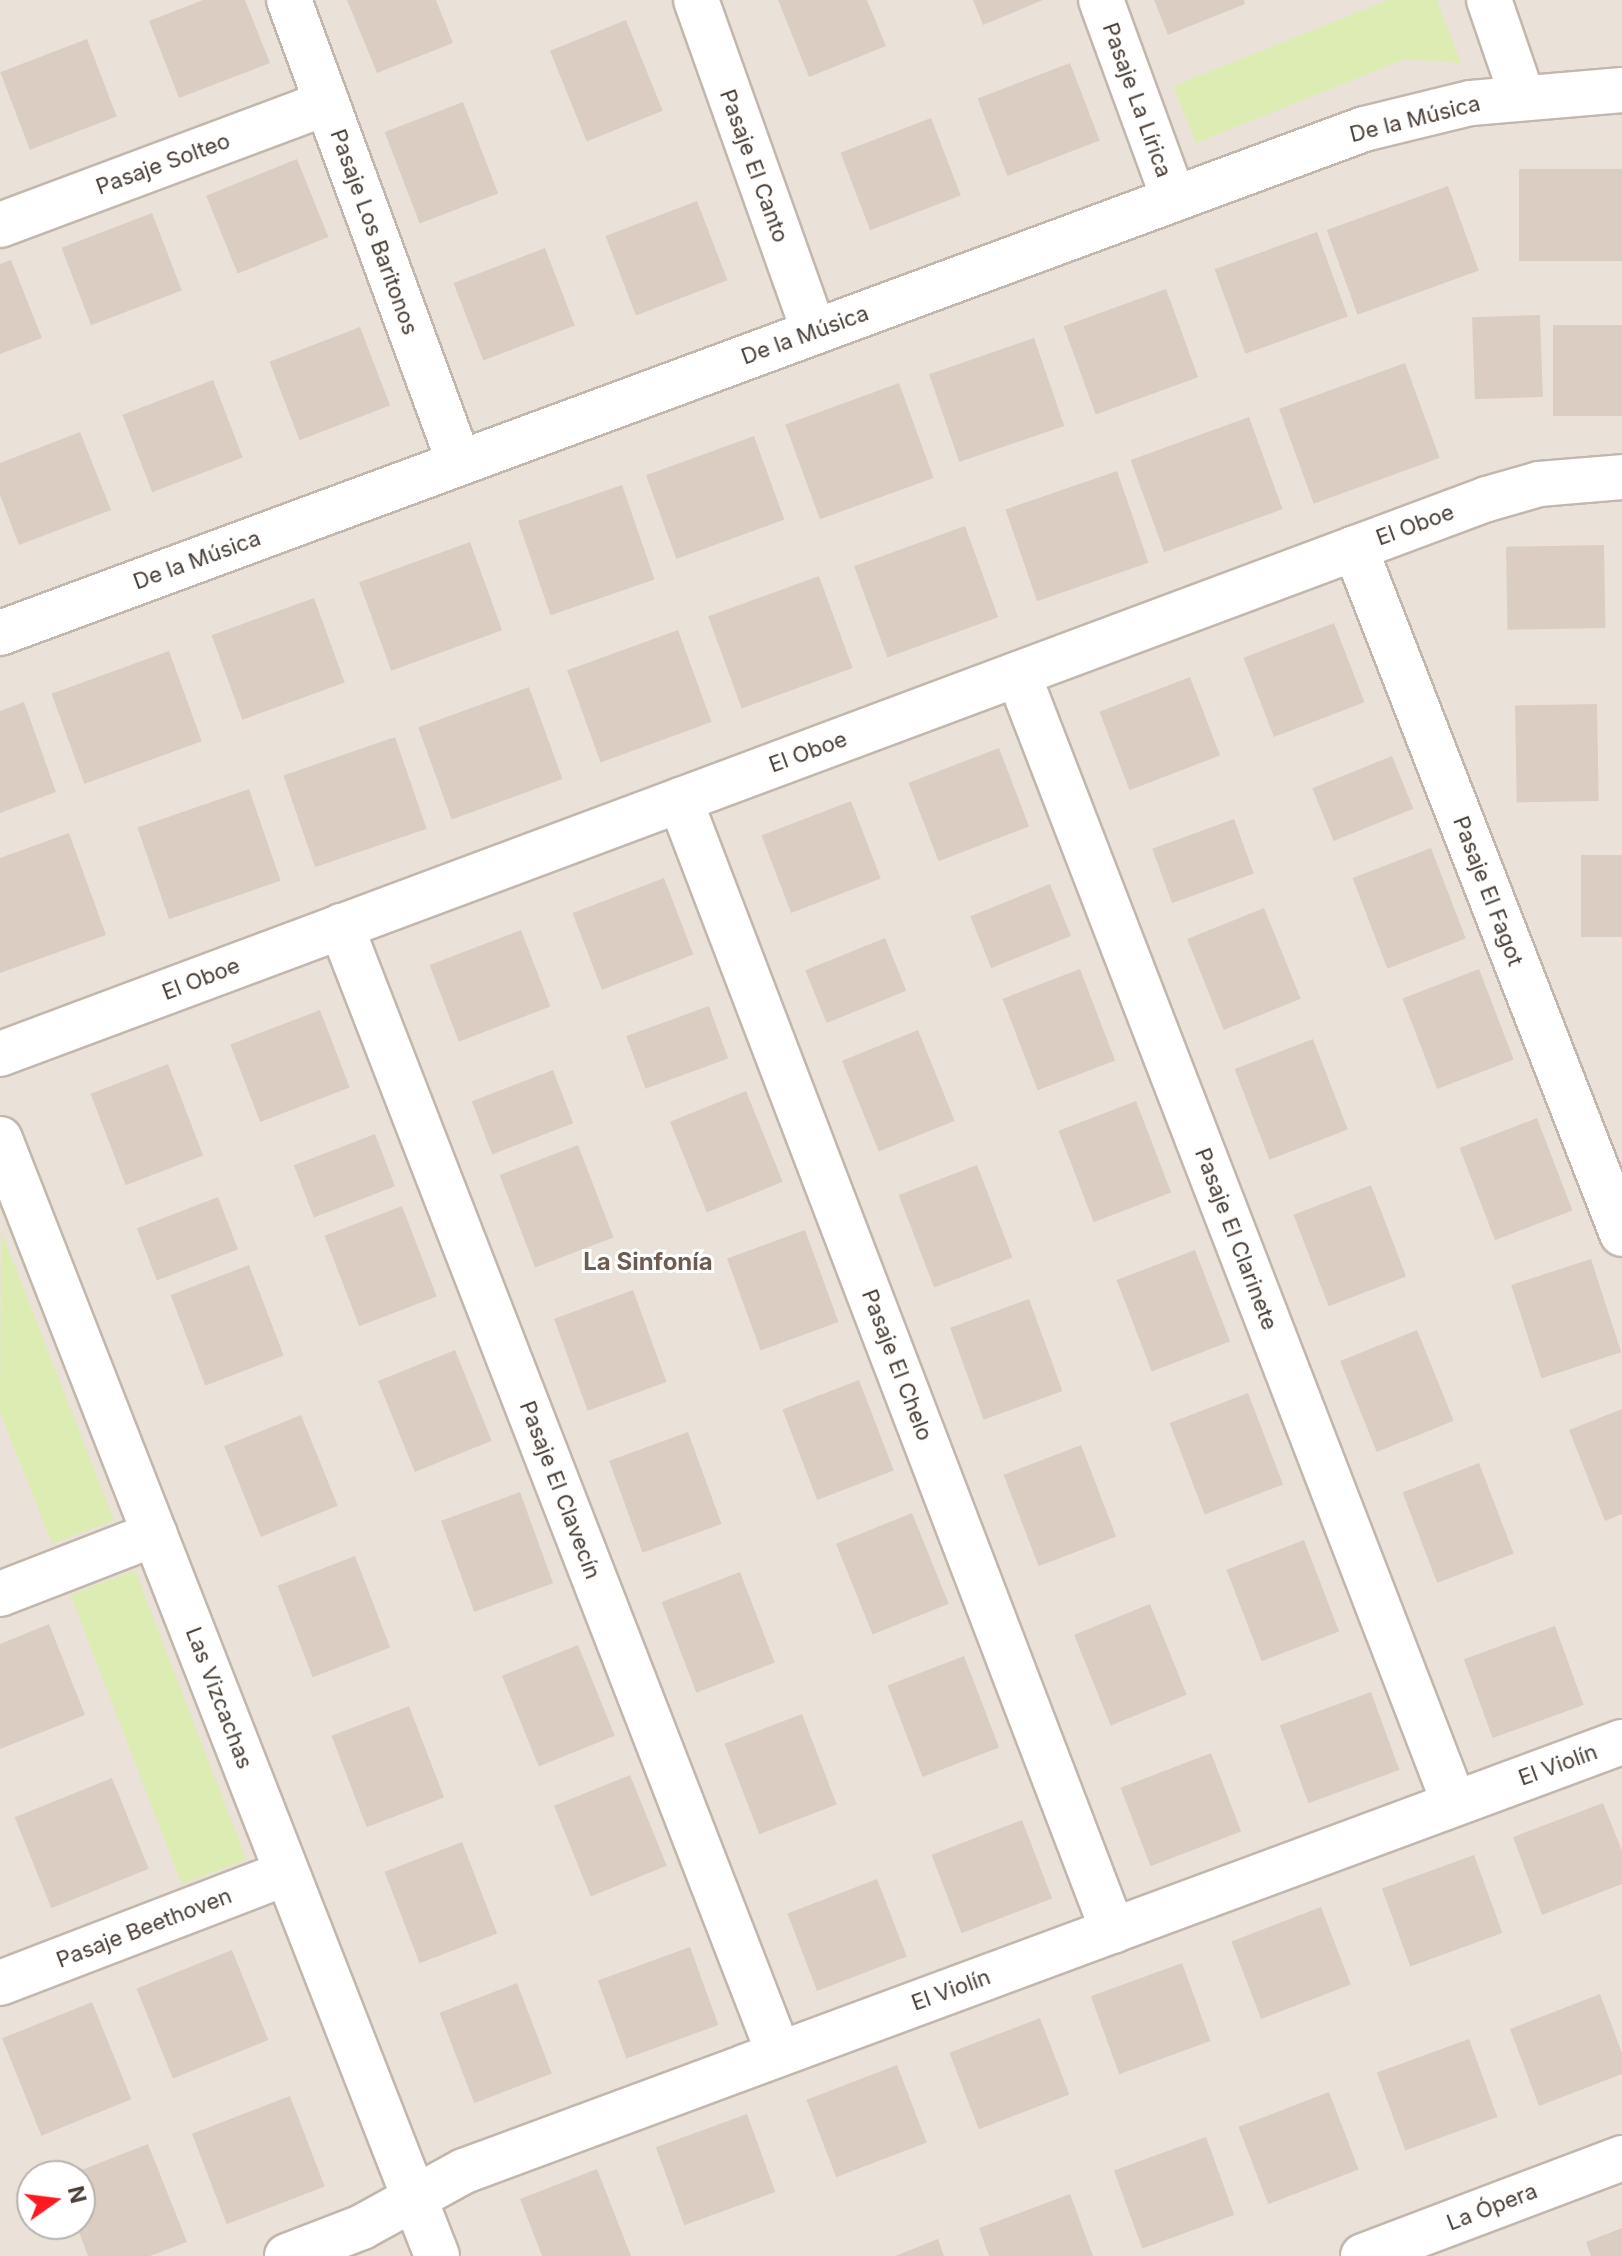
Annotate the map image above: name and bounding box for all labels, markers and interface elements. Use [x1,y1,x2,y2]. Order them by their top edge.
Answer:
street label: Pasaje La Lírica [1097,19,1177,181]
street label: Pasaje El Canto [714,86,794,246]
street label: De la Música [1347,90,1483,148]
street label: Pasaje Los Baritonos [325,126,423,338]
street label: Pasaje Solteo [92,128,234,200]
street label: De la Música [738,300,872,370]
street label: El Oboe [1372,499,1458,551]
street label: De la Música [130,525,264,595]
street label: El Oboe [765,726,851,778]
street label: Pasaje El Fagot [1447,812,1529,970]
street label: El Oboe [158,952,244,1006]
street label: Pasaje El Clarinete [1189,1144,1283,1334]
district label: La Sinfonía [583,1248,713,1276]
street label: Pasaje El Chelo [856,1286,938,1444]
street label: Pasaje El Clavecín [514,1397,606,1583]
street label: Las Vizcachas [180,1623,258,1773]
street label: El Violín [1515,1739,1601,1791]
street label: Pasaje Beethoven [53,1882,235,1974]
street label: El Violín [908,1964,994,2016]
north arrow [16,2160,96,2240]
street label: La Ópera [1443,2178,1541,2236]
text: N [63,2183,92,2206]

